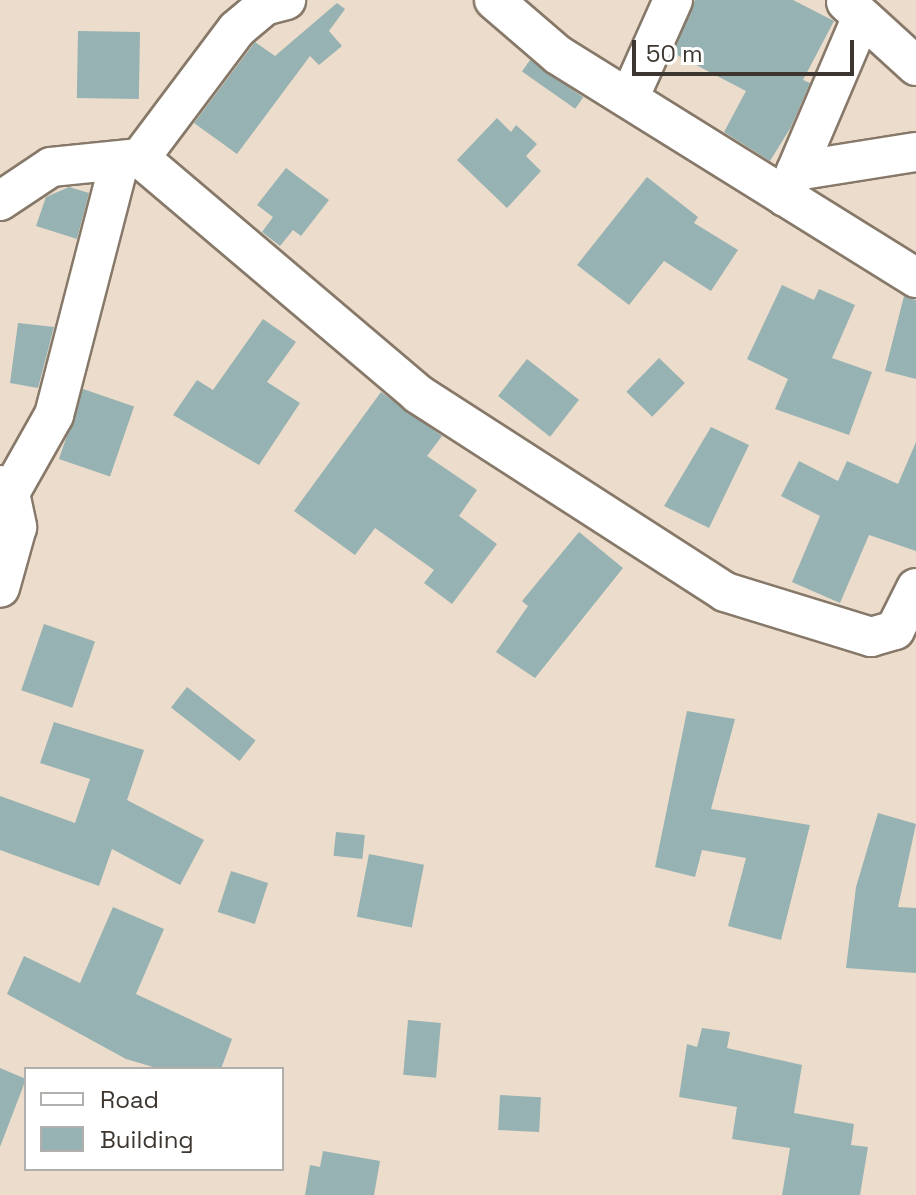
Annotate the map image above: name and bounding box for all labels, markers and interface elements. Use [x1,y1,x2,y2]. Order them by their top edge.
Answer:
scale bar [636,24,858,74]
text: 50 m [646,38,703,69]
legend [24,1067,284,1171]
text: Road [100,1084,159,1115]
text: Building [100,1124,194,1155]

